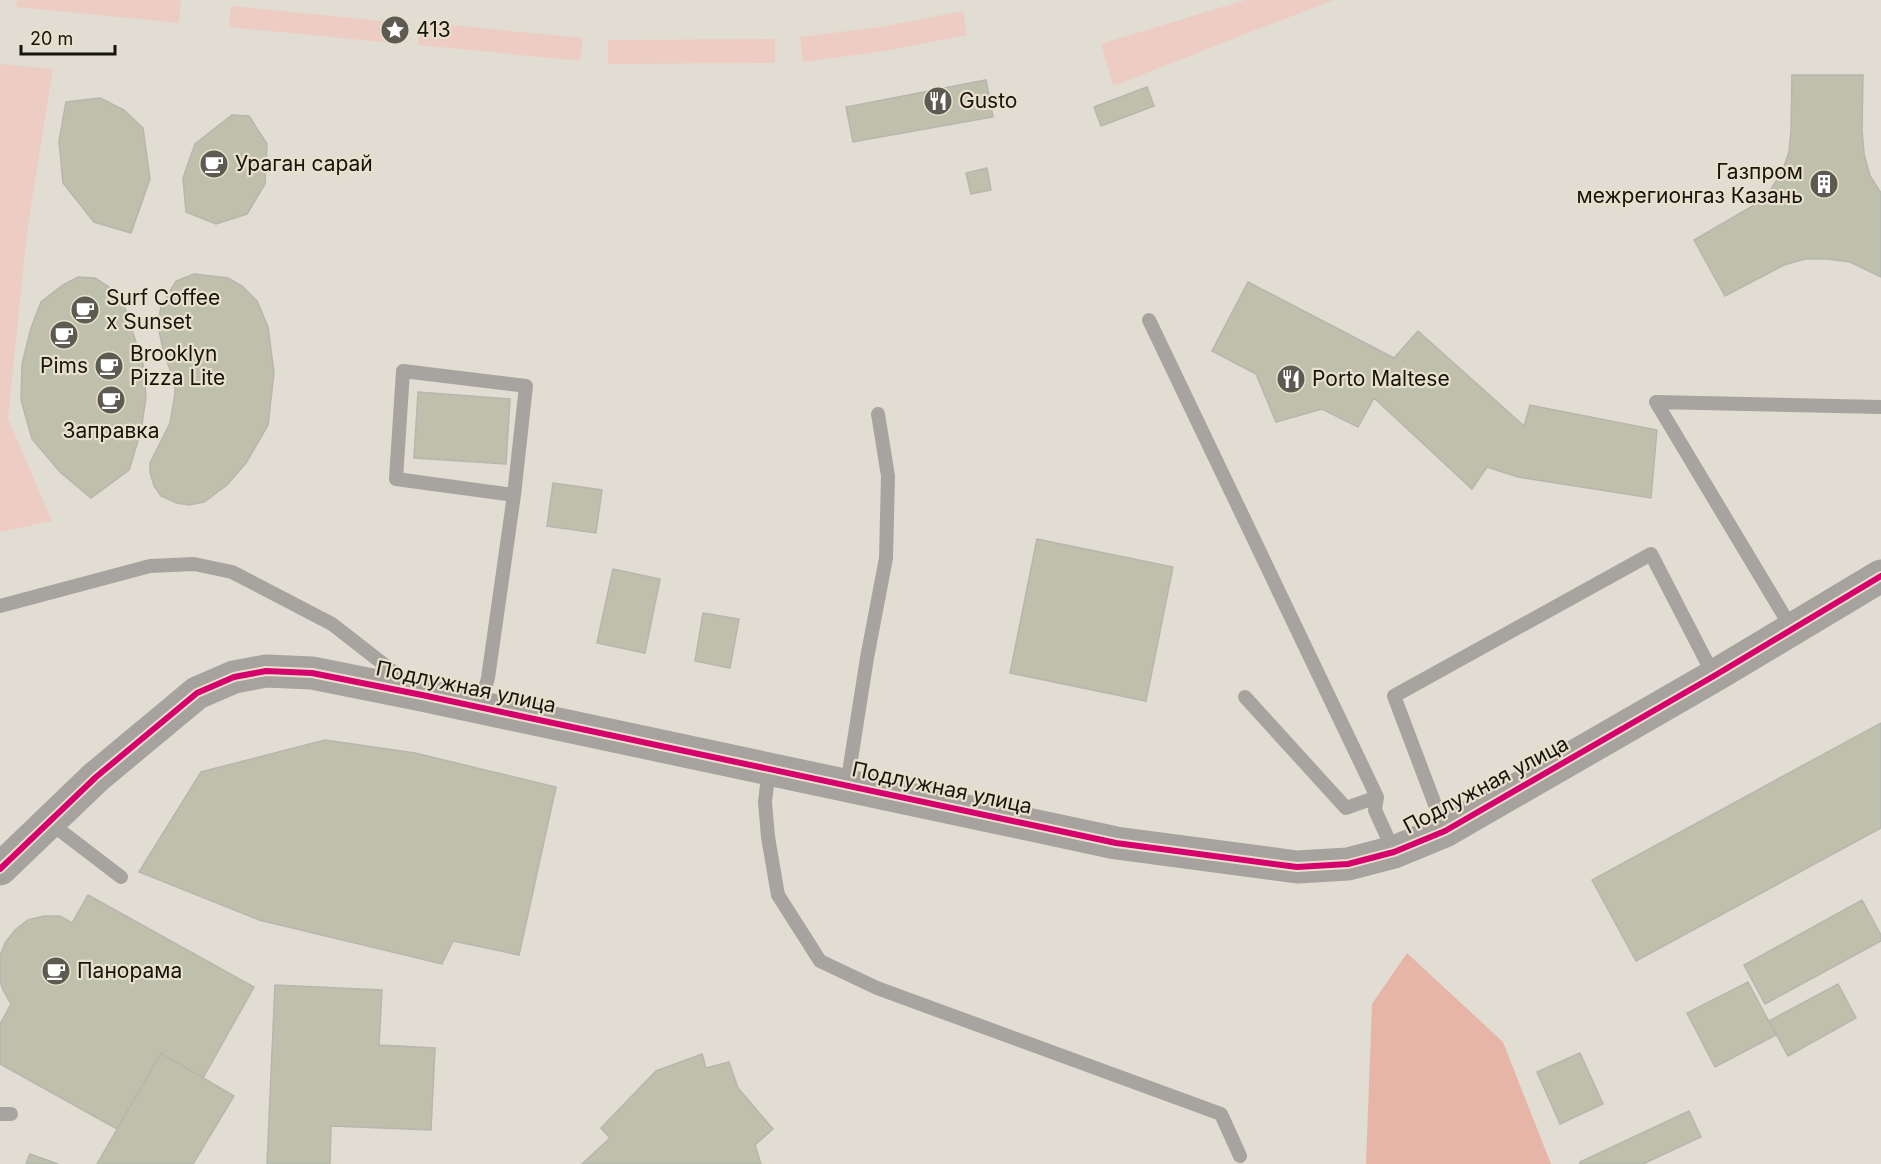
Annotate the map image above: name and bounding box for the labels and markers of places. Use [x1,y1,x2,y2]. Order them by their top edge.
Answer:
place icon: 413 [379,14,411,46]
place label: 413 [416,17,451,42]
restaurant icon: Gusto [922,85,954,117]
place label: Gusto [959,88,1017,113]
cafe icon: Ураган сарай [198,148,230,180]
place label: Ураган сарай [235,151,373,176]
place label: Газпром межрегионгаз Казань [1577,159,1803,208]
building icon: Газпром межрегионгаз Казань [1808,168,1840,200]
place label: Surf Coffee x Sunset [106,285,220,334]
cafe icon: Surf Coffee x Sunset [69,294,101,326]
cafe icon: Pims [48,319,80,351]
place label: Brooklyn Pizza Lite [130,341,225,390]
cafe icon: Brooklyn Pizza Lite [93,350,125,382]
place label: Pims [40,353,88,378]
restaurant icon: Porto Maltese [1275,363,1307,395]
place label: Porto Maltese [1312,366,1450,391]
cafe icon: Заправка [95,384,127,416]
place label: Заправка [62,418,160,443]
cafe icon: Панорама [40,955,72,987]
place label: Панорама [77,958,182,983]

